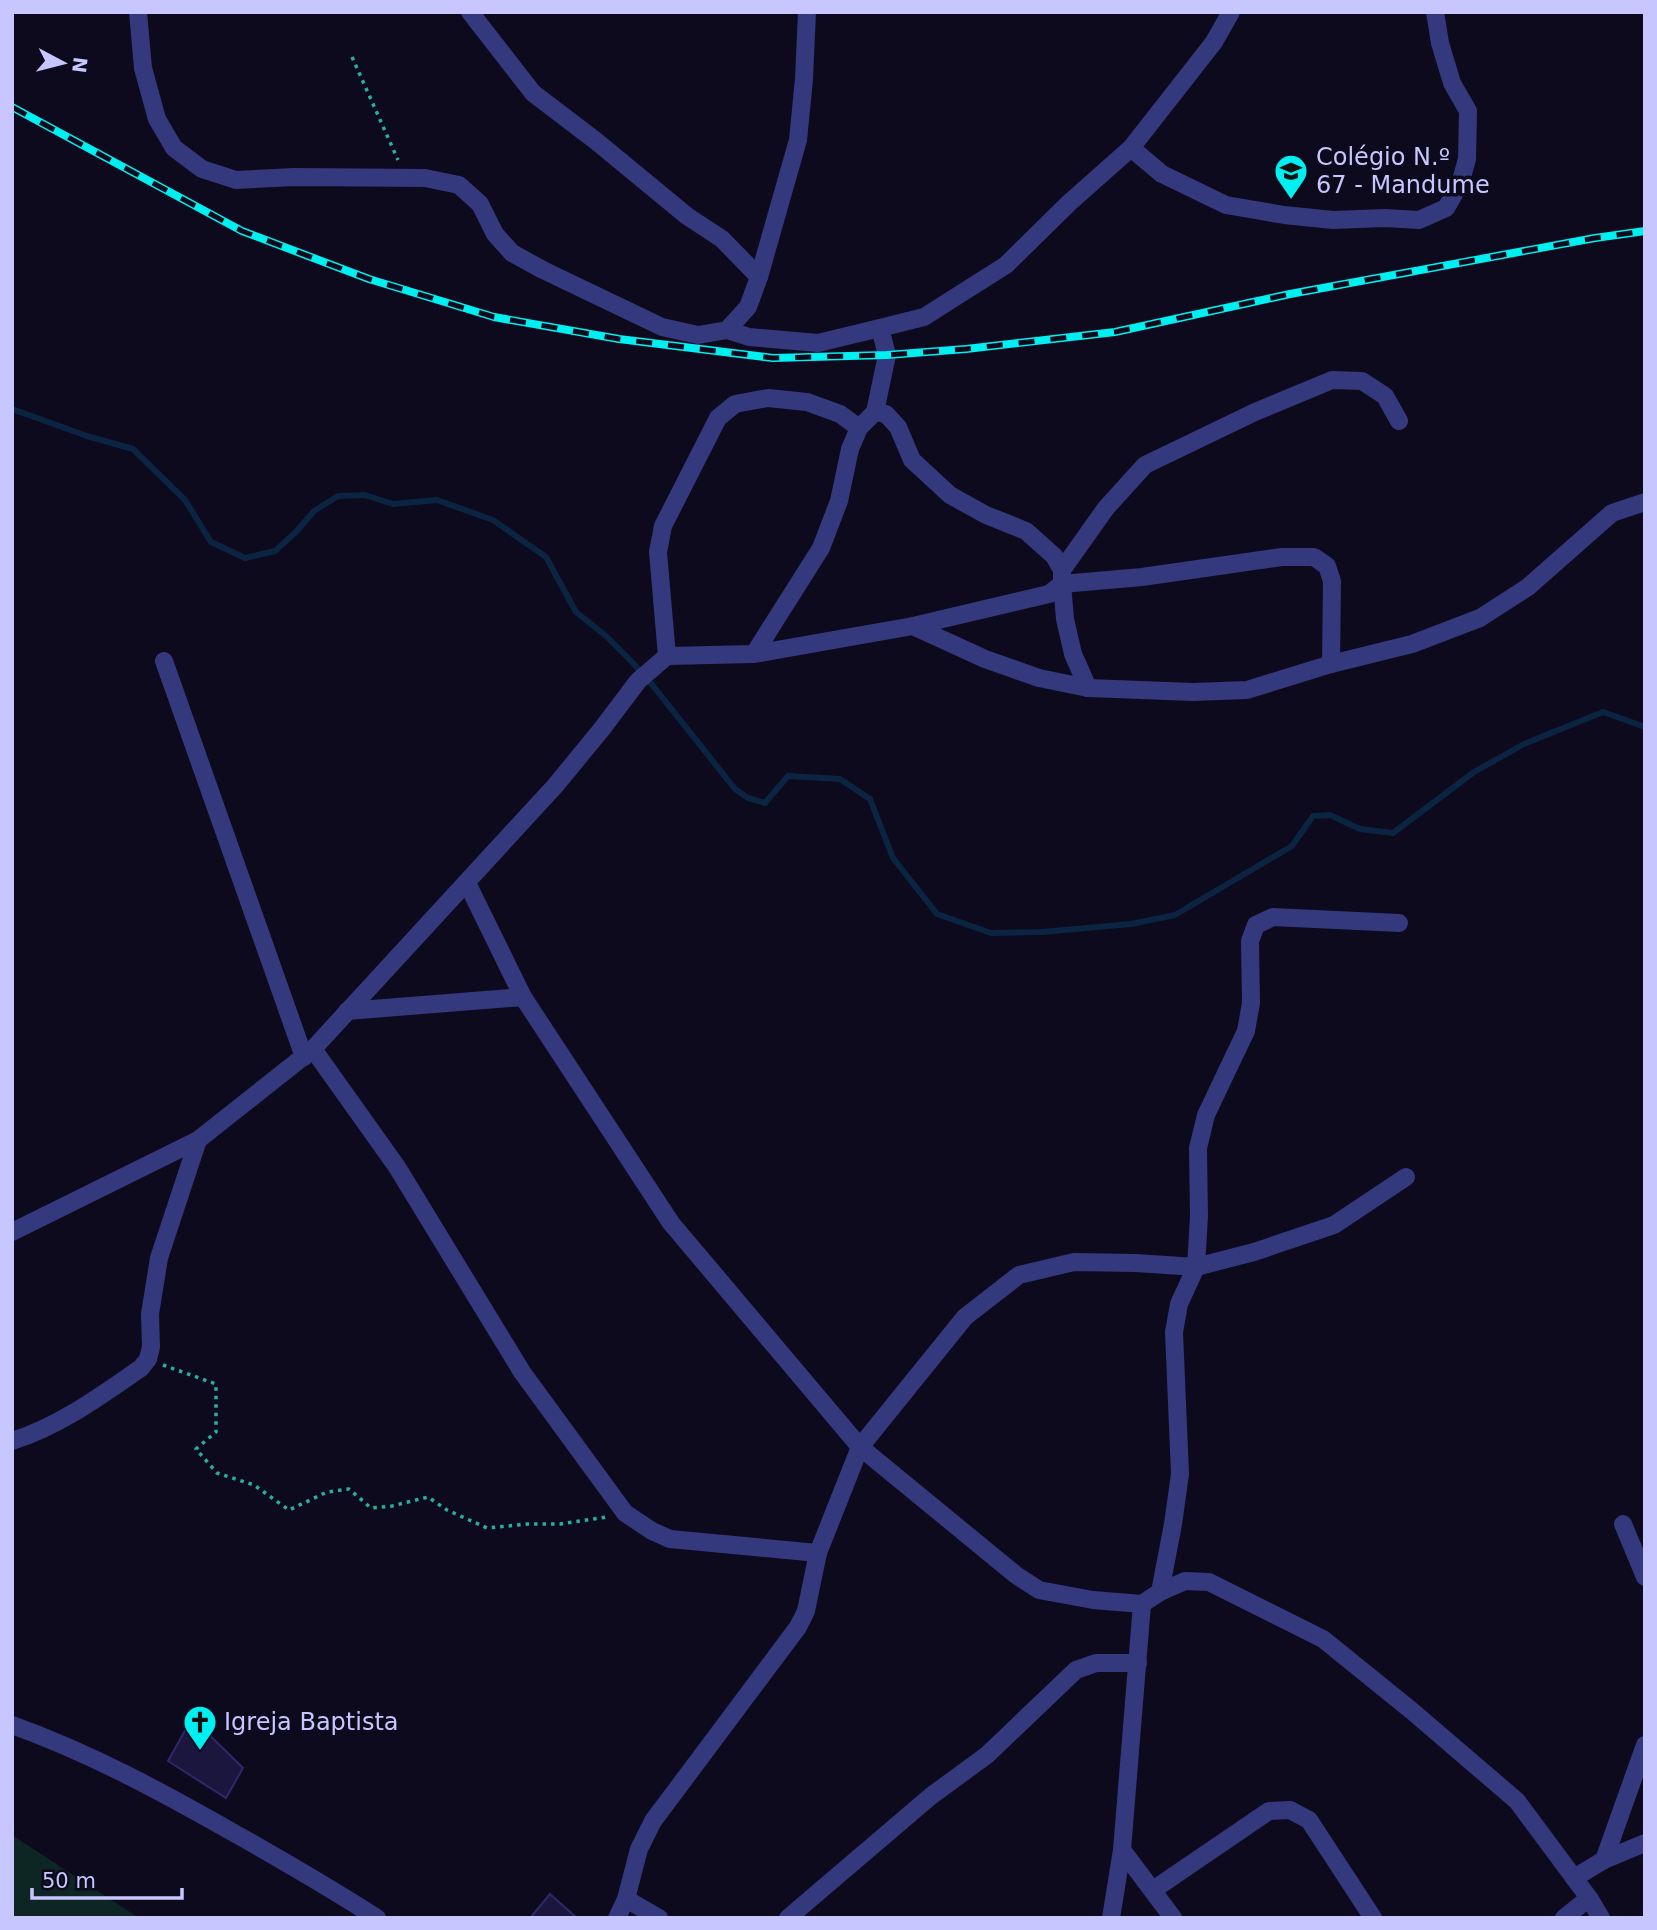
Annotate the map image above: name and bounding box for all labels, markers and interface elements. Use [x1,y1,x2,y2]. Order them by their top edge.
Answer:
north arrow [28,28,98,98]
text: N [68,56,92,74]
place label: Colégio N.º 67 - Mandume [1316,143,1490,199]
school or university icon: Colégio N.º 67 - Mandume [1272,152,1310,201]
church icon: Igreja Baptista [181,1703,219,1752]
place label: Igreja Baptista [224,1708,399,1736]
scale bar [32,1856,182,1900]
text: 50 m [42,1869,96,1893]

